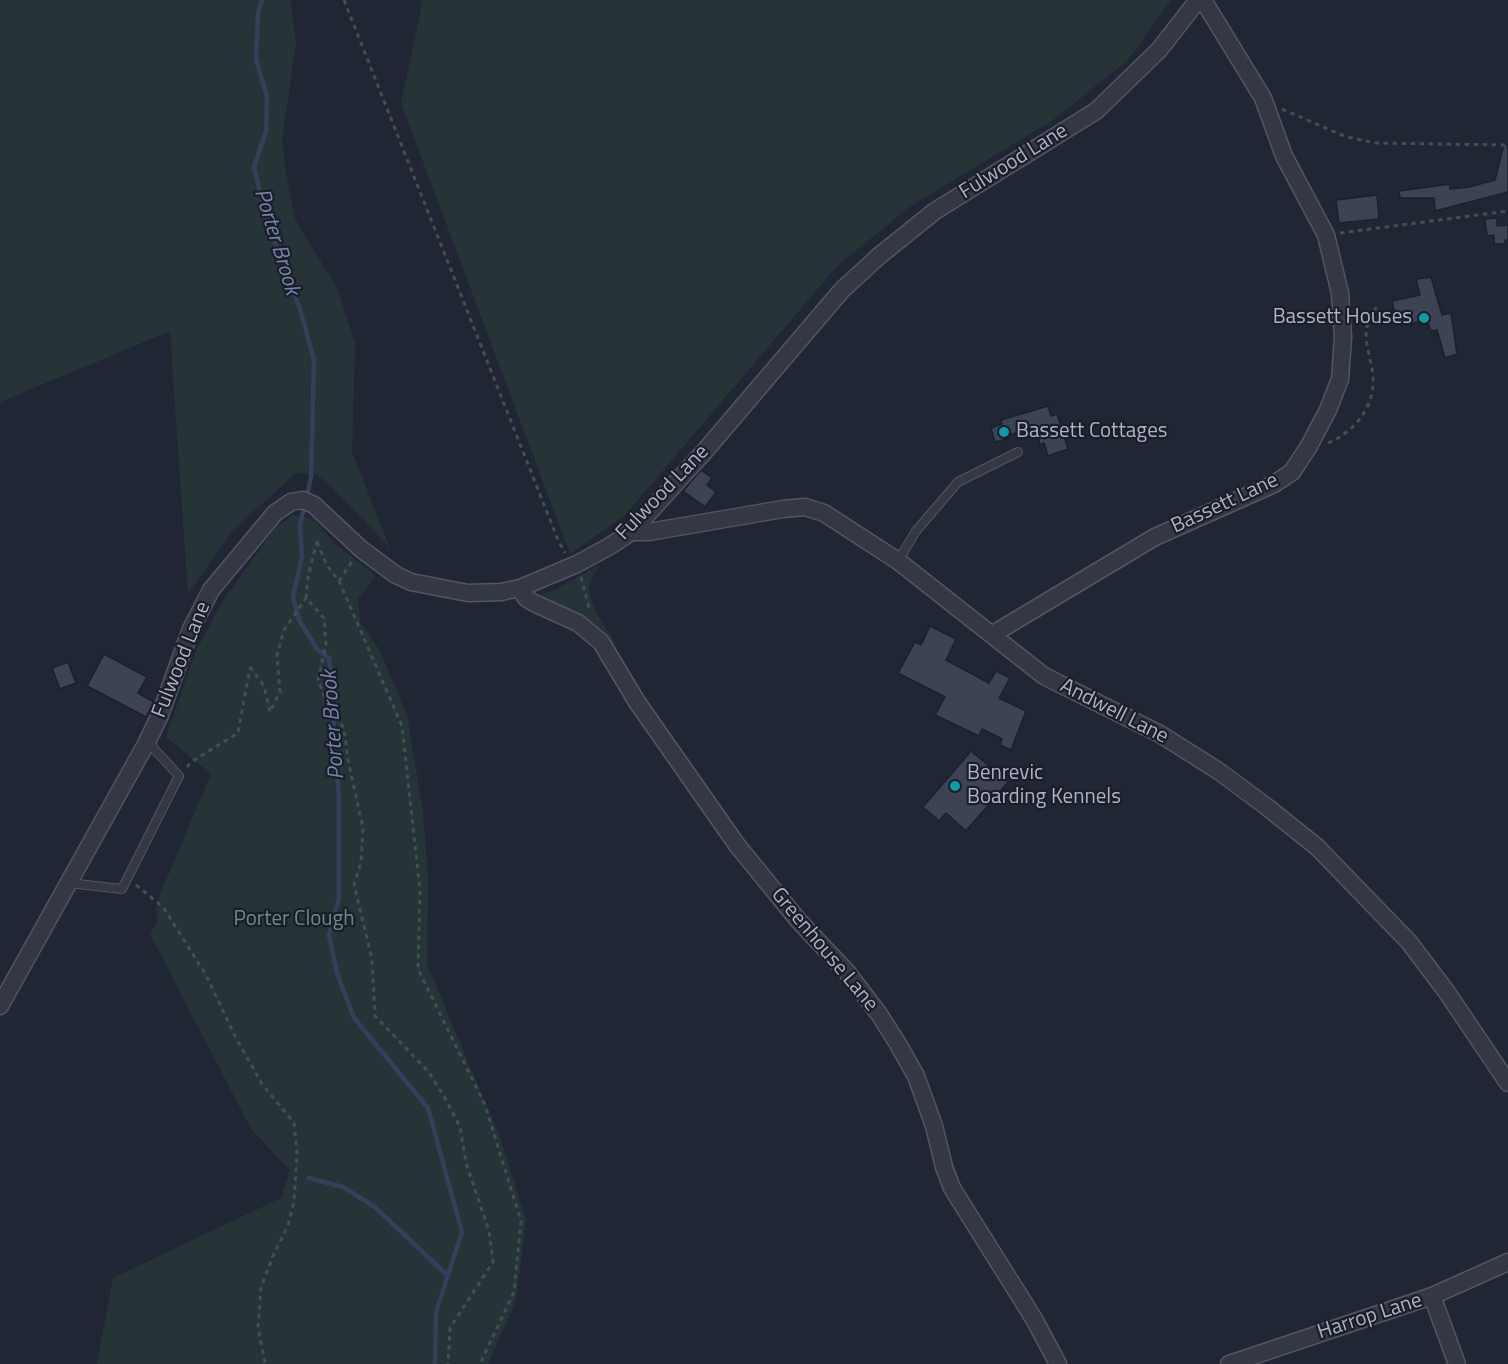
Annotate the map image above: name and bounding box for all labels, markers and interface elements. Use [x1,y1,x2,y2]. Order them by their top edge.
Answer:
street label: Fulwood Lane [955,119,1073,205]
water label: Porter Brook [247,186,305,298]
place label: Bassett Houses [1273,305,1412,331]
marker: Bassett Houses [1417,311,1431,325]
place label: Bassett Cottages [1016,419,1168,445]
marker: Bassett Cottages [997,425,1011,439]
street label: Fulwood Lane [611,440,715,546]
street label: Bassett Lane [1167,468,1283,540]
street label: Fulwood Lane [147,598,217,722]
water label: Porter Brook [317,669,351,781]
street label: Andwell Lane [1056,674,1172,750]
place label: Benrevic Boarding Kennels [967,761,1121,811]
marker: Benrevic Boarding Kennels [948,779,962,793]
street label: Greenhouse Lane [765,883,883,1017]
park label: Porter Clough [233,907,355,933]
street label: Harrop Lane [1315,1288,1425,1346]

